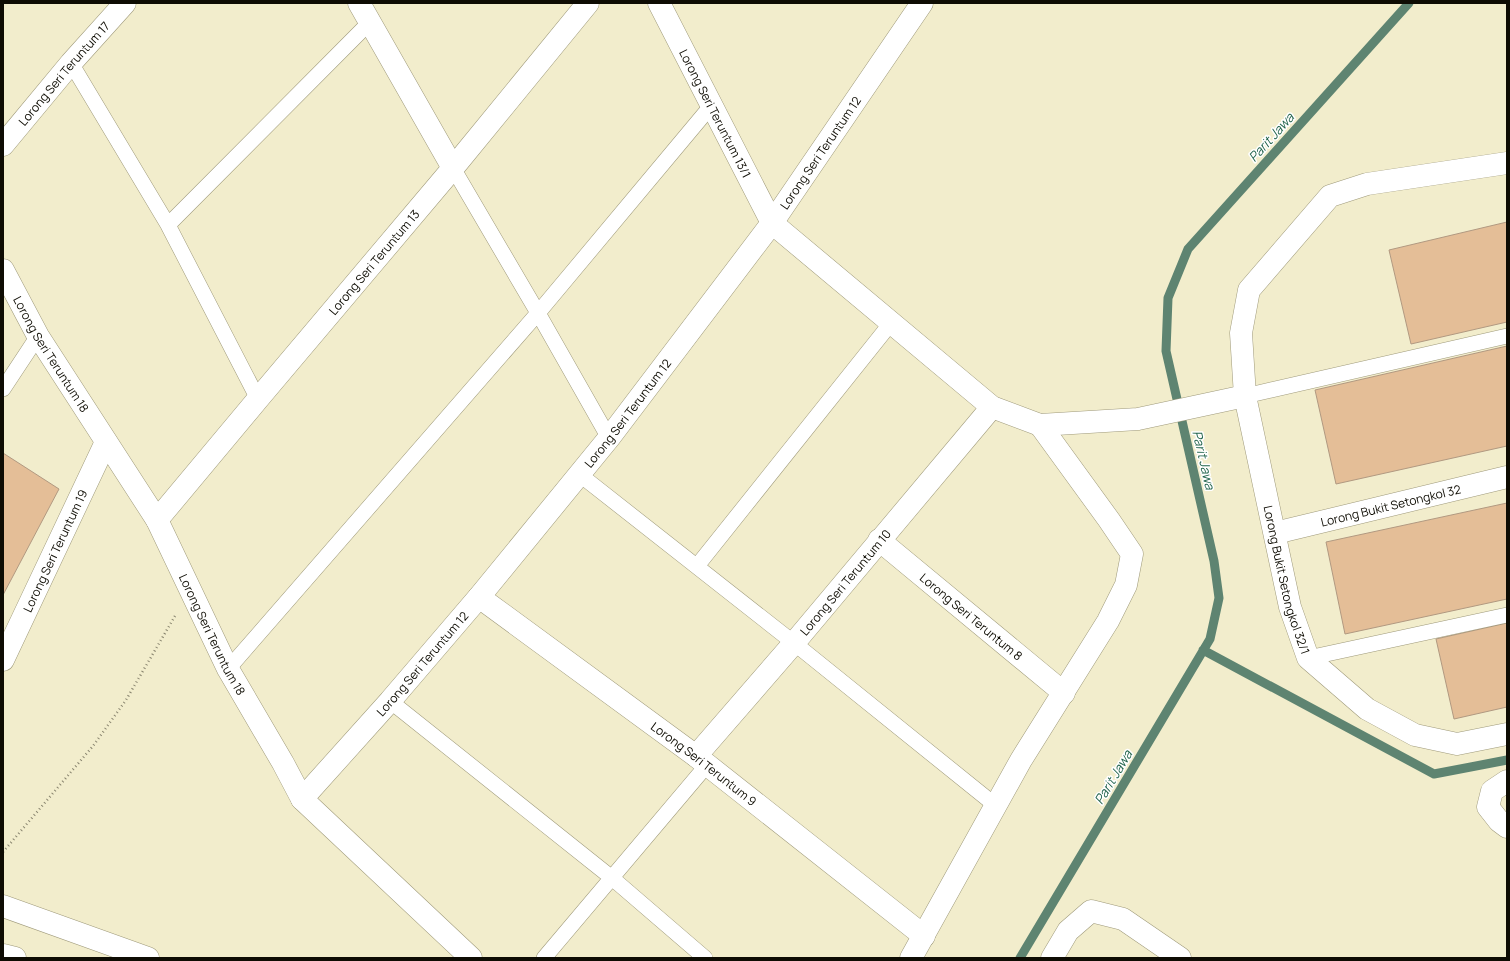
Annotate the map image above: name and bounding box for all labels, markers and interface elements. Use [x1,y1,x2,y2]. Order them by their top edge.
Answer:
street label: Lorong Seri Teruntum 17 [14,17,113,129]
street label: Lorong Seri Teruntum 13/1 [676,46,756,180]
street label: Lorong Seri Teruntum 12 [775,93,865,212]
water label: Parit Jawa [1244,108,1298,165]
street label: Lorong Seri Teruntum 13 [324,206,423,318]
street label: Lorong Seri Teruntum 18 [10,293,93,415]
street label: Lorong Seri Teruntum 12 [580,355,675,471]
water label: Parit Jawa [1188,429,1220,492]
street label: Lorong Bukit Setongkol 32 [1319,480,1463,530]
street label: Lorong Seri Teruntum 19 [18,487,91,615]
street label: Lorong Bukit Setongkol 32/1 [1260,504,1314,656]
street label: Lorong Seri Teruntum 10 [796,526,894,639]
street label: Lorong Seri Teruntum 8 [917,569,1026,664]
street label: Lorong Seri Teruntum 18 [175,571,250,698]
street label: Lorong Seri Teruntum 12 [372,607,472,720]
street label: Lorong Seri Teruntum 9 [648,718,761,809]
water label: Parit Jawa [1090,746,1137,807]

